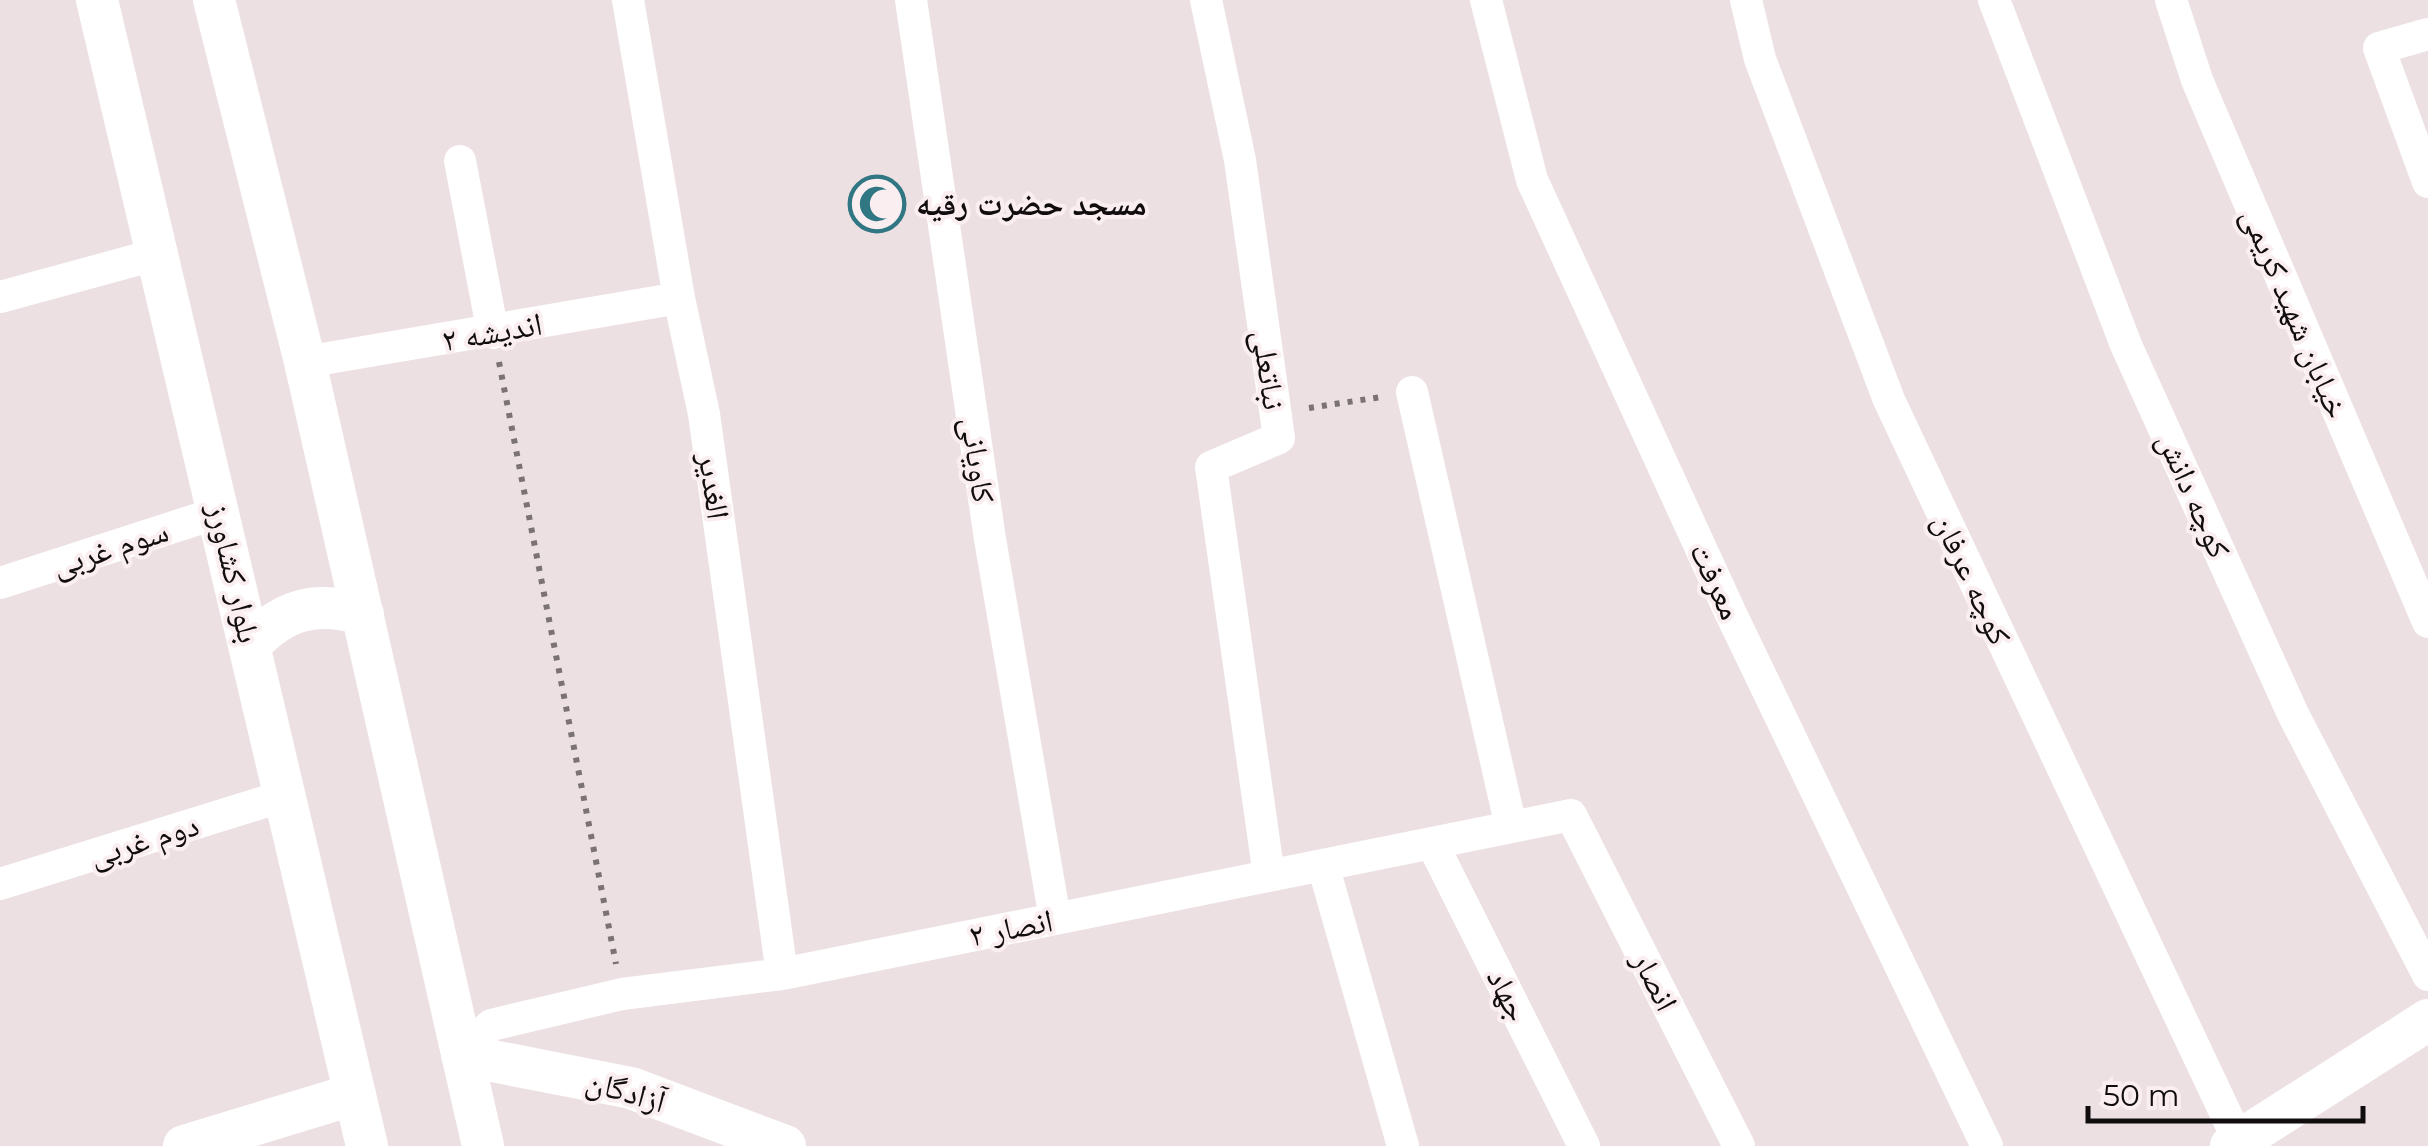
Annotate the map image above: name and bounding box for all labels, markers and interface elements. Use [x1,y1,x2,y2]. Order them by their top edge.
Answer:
mosque icon: مسجد حضرت رقیه [847,174,907,234]
place label: مسجد حضرت رقیه [916,184,1147,223]
street label: خیابان شهید کریمی [2233,202,2357,424]
street label: اندیشه ۲ [439,304,545,359]
street label: نباتعلی [1244,327,1294,413]
street label: کاویانی [952,415,1004,505]
street label: کوچه دانش [2149,426,2239,564]
street label: الغدیر [690,449,738,522]
street label: بلوار کشاورز [199,498,269,647]
street label: کوچه عرفان [1925,507,2020,651]
street label: سوم غربی [47,510,174,587]
street label: معرفت [1682,536,1751,625]
street label: دوم غربی [85,804,204,876]
street label: انصار ۲ [966,900,1056,955]
street label: انصار [1624,944,1687,1017]
street label: جهاد [1479,962,1538,1028]
street label: آزادگان [582,1061,671,1121]
scale bar [2088,1061,2363,1123]
text: 50 m [2103,1077,2180,1114]

